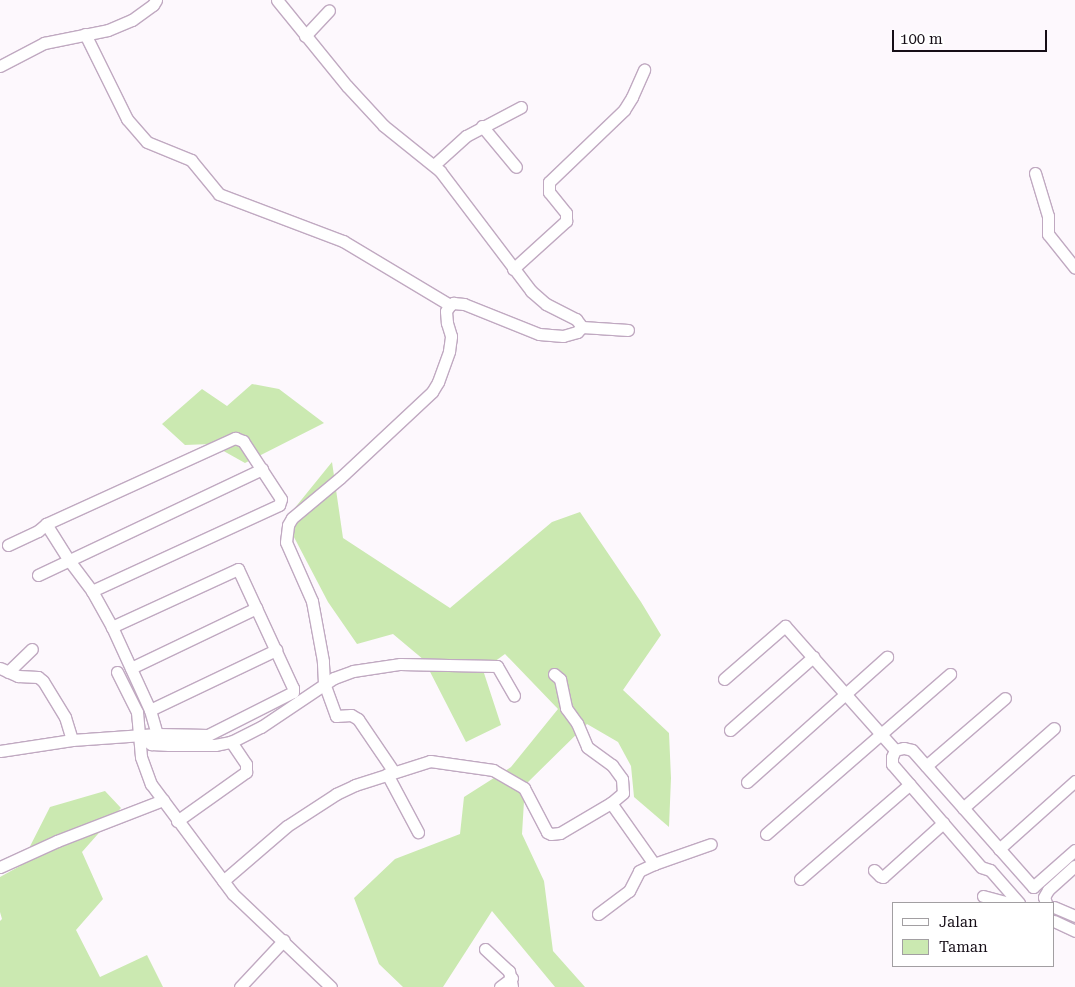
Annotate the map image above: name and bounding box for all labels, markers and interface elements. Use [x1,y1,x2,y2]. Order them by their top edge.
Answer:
scale bar [895,20,1050,52]
text: 100 m [900,30,943,48]
legend [892,902,1055,967]
text: Jalan [939,913,978,931]
text: Taman [939,938,988,956]

